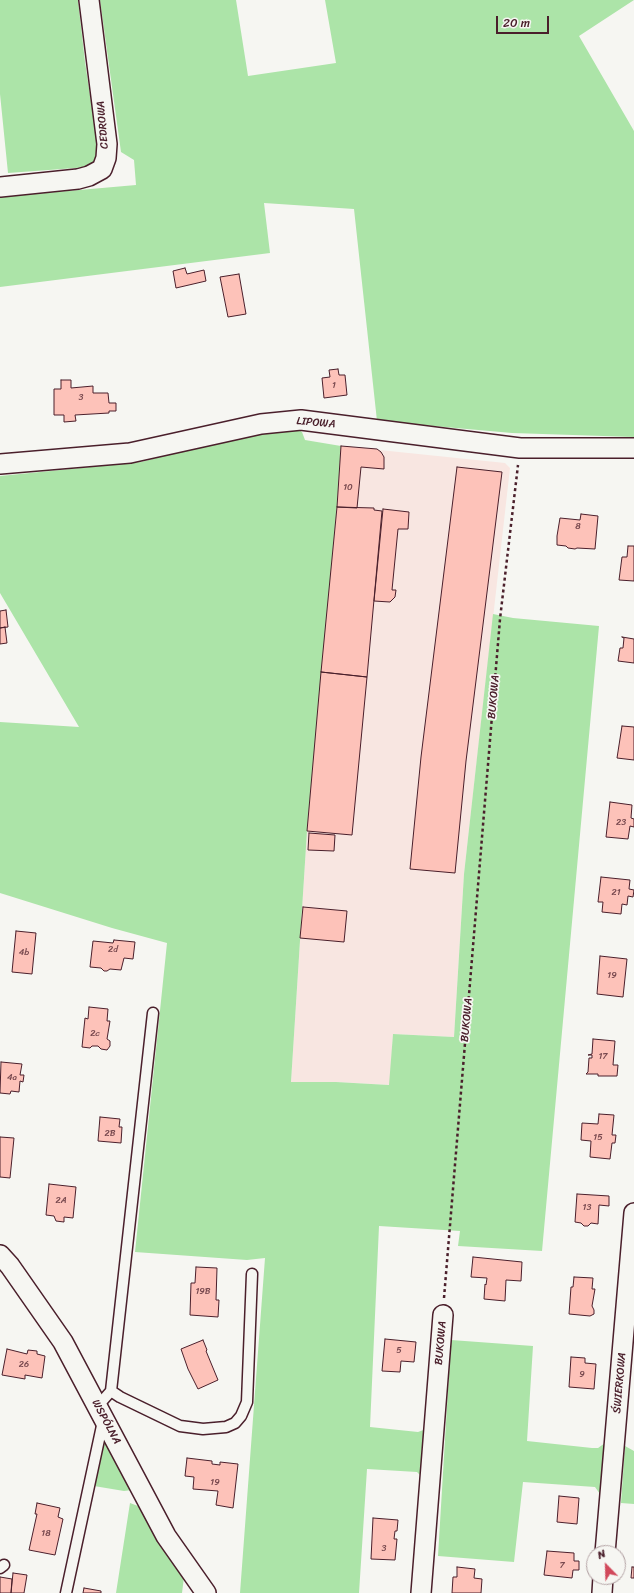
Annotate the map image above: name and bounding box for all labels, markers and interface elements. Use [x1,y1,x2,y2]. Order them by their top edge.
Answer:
scale bar [498,8,551,34]
text: 20 m [503,12,530,34]
street label: CEDROWA [94,101,112,149]
house number: 1 [332,381,336,391]
house number: 3 [79,393,83,403]
street label: LIPOWA [296,415,336,431]
house number: 10 [343,483,353,493]
house number: 8 [575,522,581,532]
street label: BUKOWA [486,675,502,719]
house number: 23 [616,818,626,828]
house number: 21 [611,888,621,898]
house number: 2d [108,945,118,955]
house number: 4b [19,948,29,958]
house number: 19 [607,971,617,981]
street label: BUKOWA [459,998,475,1042]
house number: 2c [90,1029,100,1039]
house number: 17 [599,1052,607,1062]
house number: 4a [7,1073,17,1083]
house number: 2B [105,1129,115,1139]
house number: 15 [593,1133,603,1143]
house number: 2A [55,1196,67,1206]
house number: 13 [583,1203,591,1213]
house number: 19B [195,1287,211,1297]
street label: BUKOWA [433,1321,449,1365]
house number: 5 [396,1346,402,1356]
street label: ŚWIERKOWA [611,1352,629,1414]
house number: 26 [19,1360,29,1370]
house number: 9 [579,1370,585,1380]
street label: WSPÓLNA [89,1397,123,1447]
house number: 19 [210,1478,220,1488]
house number: 18 [41,1529,51,1539]
house number: 3 [382,1544,386,1554]
text: N [594,1544,609,1565]
north arrow [586,1545,626,1585]
house number: 7 [559,1561,565,1571]

